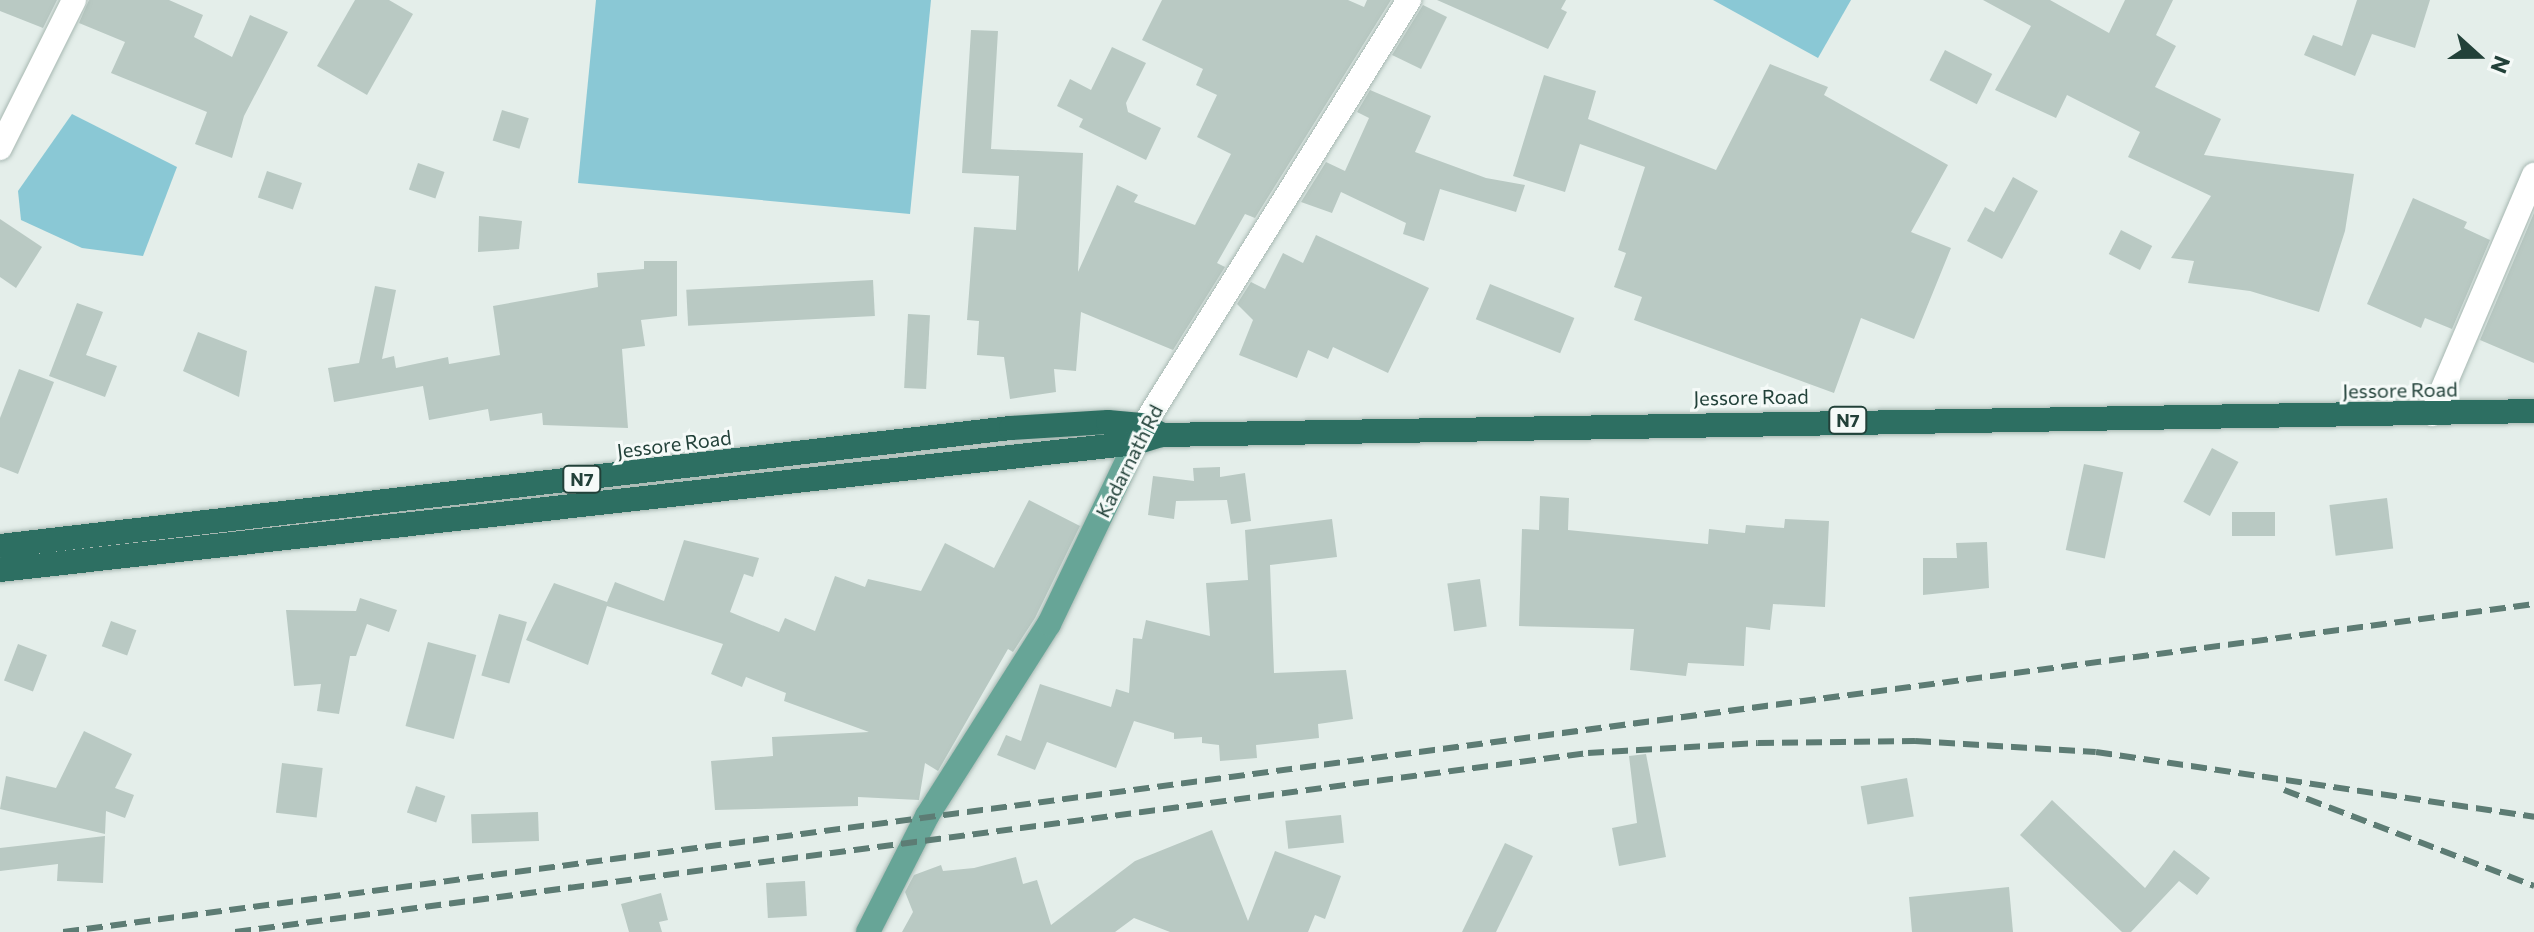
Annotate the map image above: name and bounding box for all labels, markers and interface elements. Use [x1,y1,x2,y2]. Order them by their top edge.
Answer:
north arrow [2438,16,2518,96]
text: N [2485,52,2516,77]
street label: Jessore Road [2342,377,2458,403]
street label: Jessore Road [1693,384,1809,410]
street label: Kadarnath Rd [1090,400,1168,522]
road number: N7 [1828,406,1868,434]
street label: Jessore Road [615,425,733,463]
road number: N7 [562,465,602,493]

